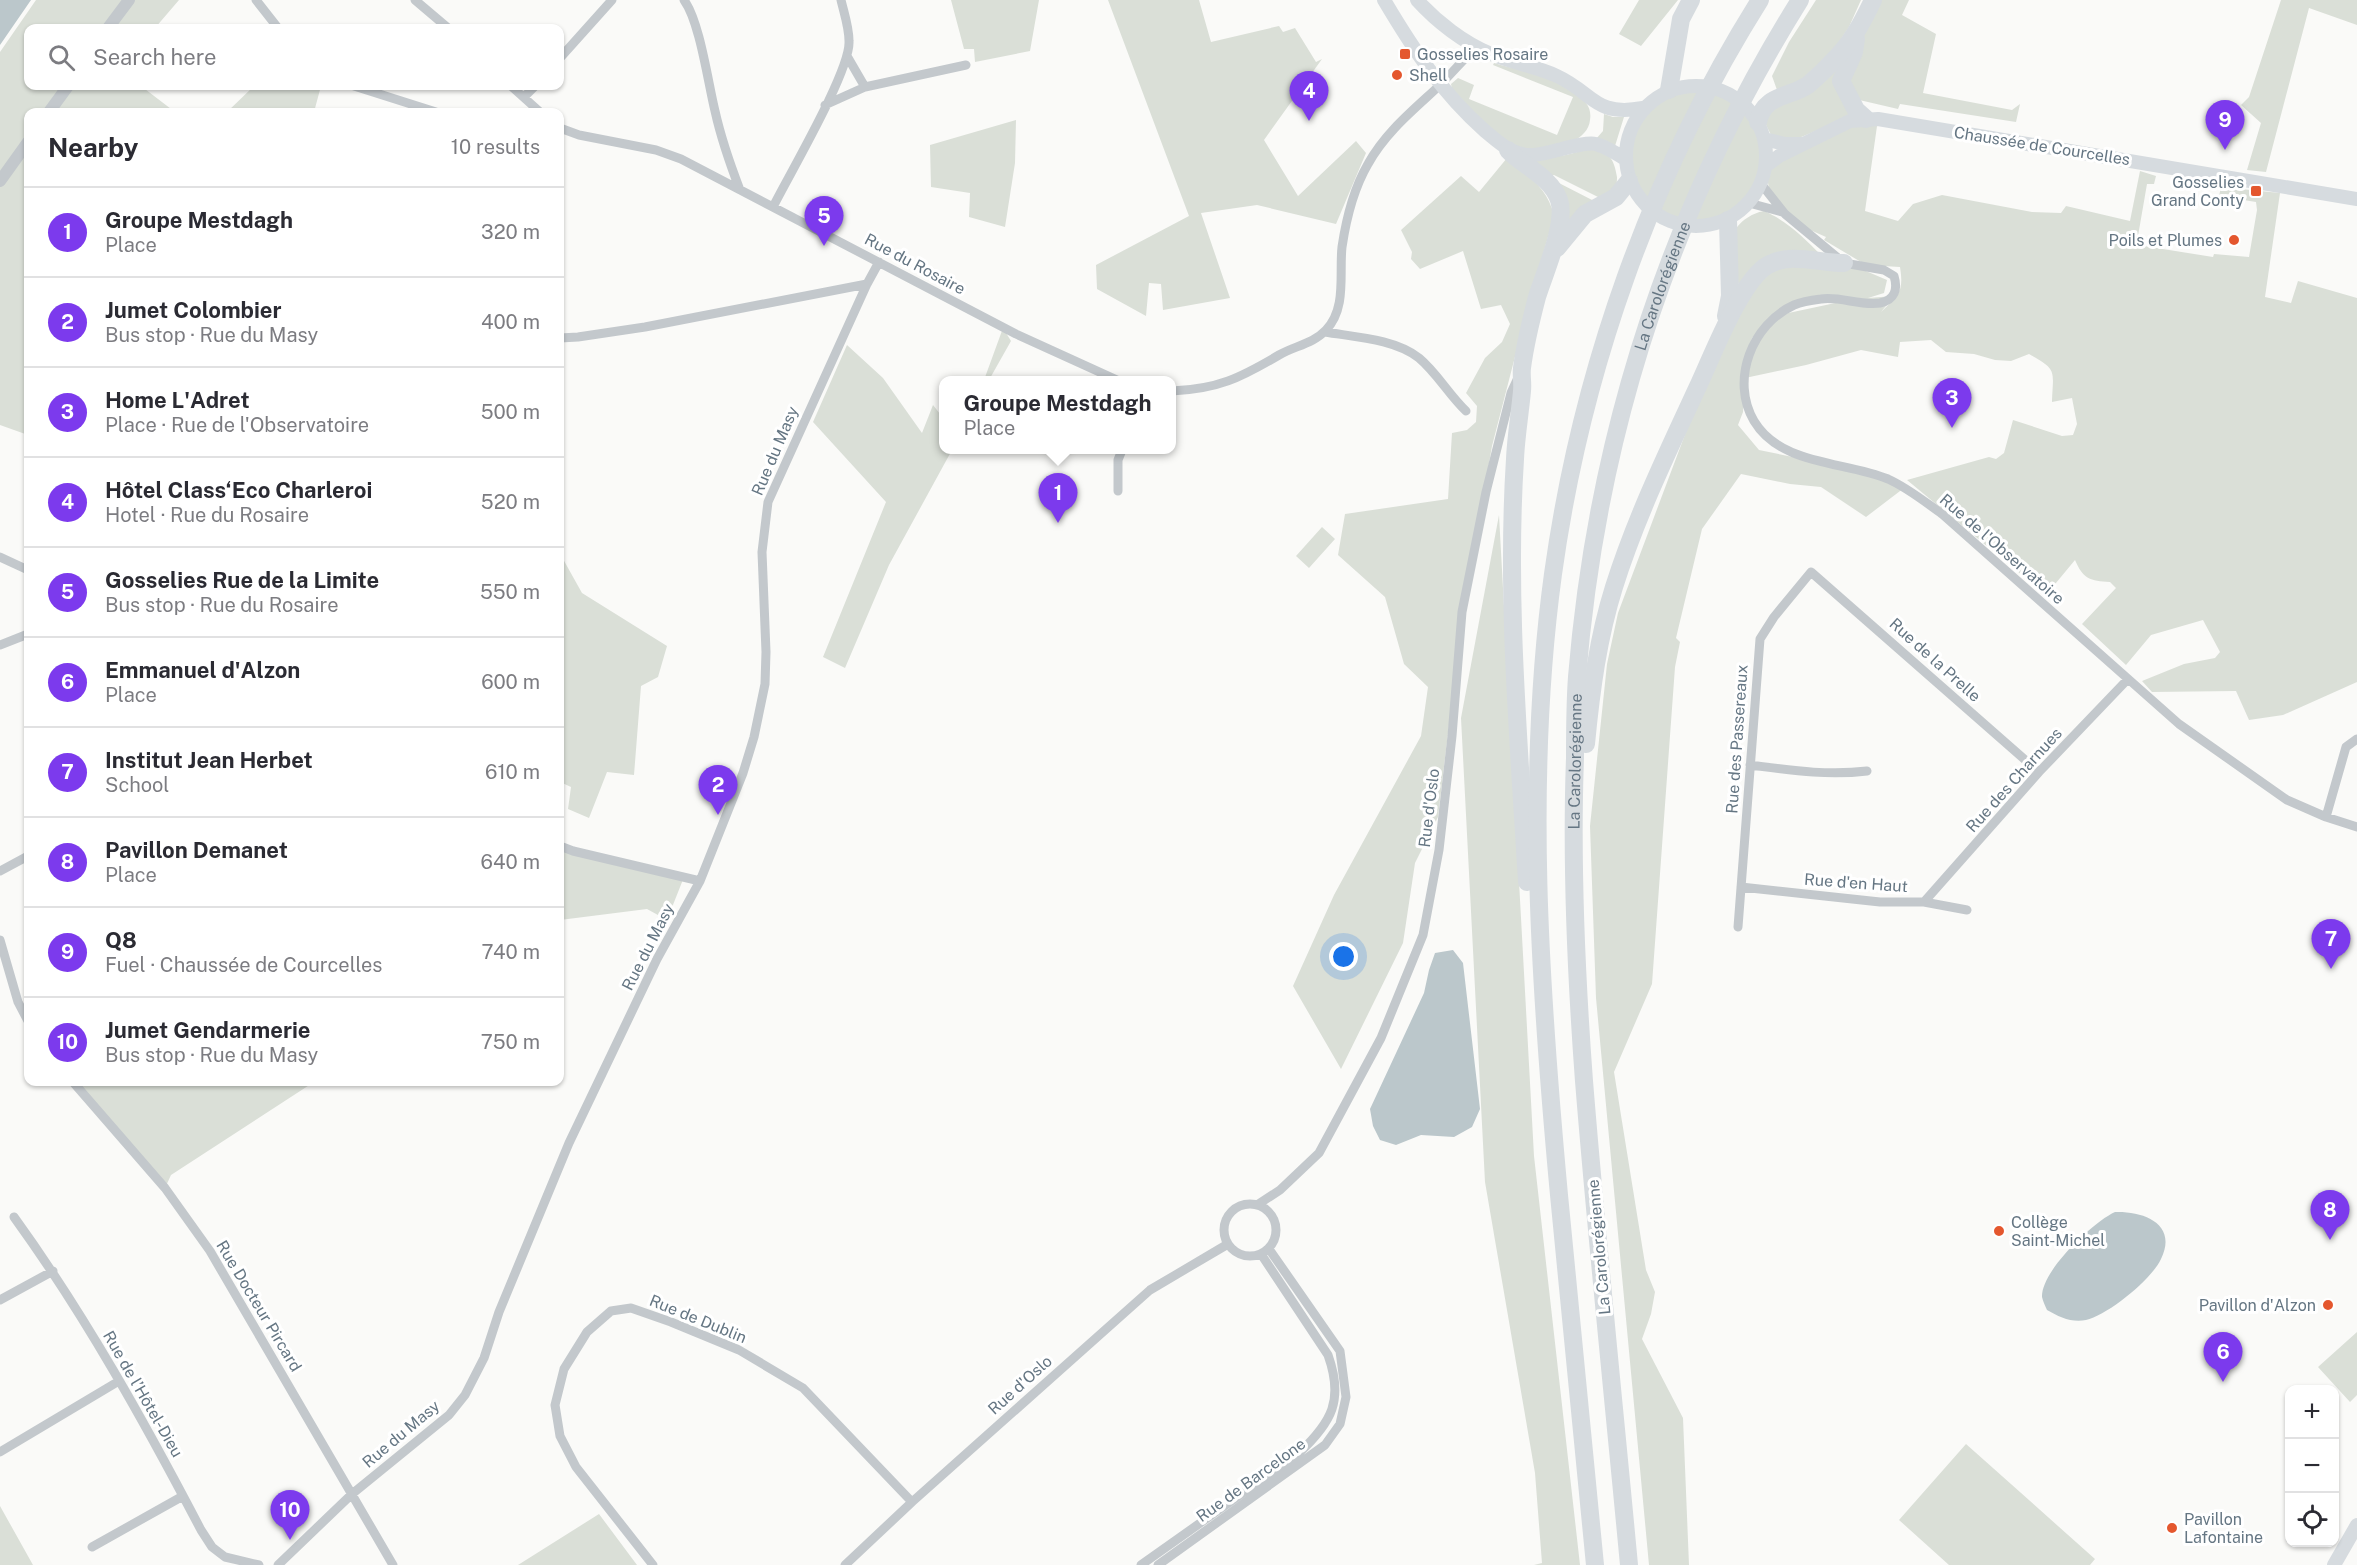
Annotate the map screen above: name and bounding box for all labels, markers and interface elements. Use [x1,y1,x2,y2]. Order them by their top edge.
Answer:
search box [24,24,564,90]
icon: search [45,41,78,74]
text: Search here [93,44,217,70]
place label: Gosselies Rosaire [1417,45,1548,64]
marker: Gosselies Rosaire [1398,47,1412,61]
place label: Shell [1409,66,1448,85]
marker: Shell [1390,68,1404,82]
pin: 4 [1290,72,1328,121]
pin: 9 [2206,100,2244,150]
street label: Chaussée de Courcelles [1953,123,2131,169]
text: Nearby [48,132,138,163]
text: 10 results [451,135,540,159]
place label: Gosselies Grand Conty [2151,173,2244,210]
marker: Gosselies Grand Conty [2249,184,2263,198]
pin: 5 [804,196,844,246]
text: Groupe Mestdagh [105,207,293,233]
street label: La Carolorégienne [1630,218,1694,353]
text: 1 [63,220,72,244]
text: 320 m [481,220,540,244]
street label: Rue du Rosaire [861,230,969,298]
place label: Poils et Plumes [2109,231,2222,250]
text: Place [105,233,157,257]
marker: Poils et Plumes [2227,233,2241,247]
text: Jumet Colombier [105,297,282,323]
text: 2 [61,310,74,334]
text: 400 m [481,310,540,334]
text: Bus stop · Rue du Masy [105,323,318,347]
popup [939,376,1176,454]
pin: 3 [1932,378,1972,428]
text: Home L'Adret [105,387,250,413]
text: Groupe Mestdagh [964,390,1151,416]
text: 3 [61,400,74,424]
text: 500 m [481,400,540,424]
street label: Rue du Masy [748,403,802,498]
text: Place · Rue de l'Observatoire [105,413,369,437]
text: Place [964,416,1015,440]
pin: 1 [1038,474,1078,523]
text: Hôtel Class‘Eco Charleroi [105,477,372,503]
text: 4 [61,490,74,514]
text: 520 m [481,490,540,514]
street label: Rue de l'Observatoire [1936,490,2068,608]
text: Hotel · Rue du Rosaire [105,503,309,527]
text: Gosselies Rue de la Limite [105,567,379,593]
text: 5 [61,580,74,604]
text: 550 m [480,580,540,604]
text: Bus stop · Rue du Rosaire [105,593,339,617]
street label: Rue de la Prelle [1886,614,1984,706]
text: Emmanuel d'Alzon [105,657,300,683]
street label: Rue des Passereaux [1722,664,1752,814]
text: 6 [61,670,74,694]
text: 600 m [481,670,540,694]
text: Place [105,683,157,707]
street label: La Carolorégienne [1564,693,1585,829]
street label: Rue des Charnues [1962,724,2066,836]
text: Institut Jean Herbet [105,747,313,773]
text: 7 [61,760,74,784]
text: 610 m [485,760,540,784]
pin: 2 [698,766,738,815]
street label: Rue d'Oslo [1415,768,1443,848]
text: School [105,773,169,797]
text: Pavillon Demanet [105,837,288,863]
text: 8 [61,850,74,874]
text: 640 m [481,850,540,874]
text: Place [105,863,157,887]
street label: Rue d'en Haut [1804,870,1908,896]
street label: Rue du Masy [618,900,678,994]
pin: 7 [2312,920,2350,969]
text: Q8 [105,927,137,953]
text: 9 [61,940,74,964]
text: 740 m [482,940,540,964]
your location [1329,942,1358,971]
text: Fuel · Chaussée de Courcelles [105,953,382,977]
text: Jumet Gendarmerie [105,1017,311,1043]
text: 10 [57,1030,78,1054]
text: 750 m [481,1030,540,1054]
text: Bus stop · Rue du Masy [105,1043,318,1067]
street label: La Carolorégienne [1584,1179,1614,1315]
pin: 8 [2310,1190,2350,1240]
place label: Collège Saint-Michel [2011,1213,2105,1250]
marker: Collège Saint-Michel [1992,1224,2006,1238]
street label: Rue Docteur Pircard [212,1237,306,1375]
street label: Rue de Dublin [647,1291,749,1347]
place label: Pavillon d'Alzon [2199,1296,2316,1315]
marker: Pavillon d'Alzon [2321,1298,2335,1312]
street label: Rue de l’Hôtel-Dieu [99,1327,187,1461]
pin: 6 [2204,1332,2242,1382]
street label: Rue d'Oslo [984,1351,1056,1419]
map controls [2285,1385,2339,1547]
button: + [2285,1385,2339,1439]
street label: Rue du Masy [359,1396,444,1472]
street label: Rue de Barcelone [1193,1434,1309,1526]
button: − [2285,1439,2339,1493]
pin: 10 [270,1490,310,1540]
button: locate [2285,1493,2339,1547]
place label: Pavillon Lafontaine [2184,1510,2263,1547]
marker: Pavillon Lafontaine [2165,1521,2179,1535]

